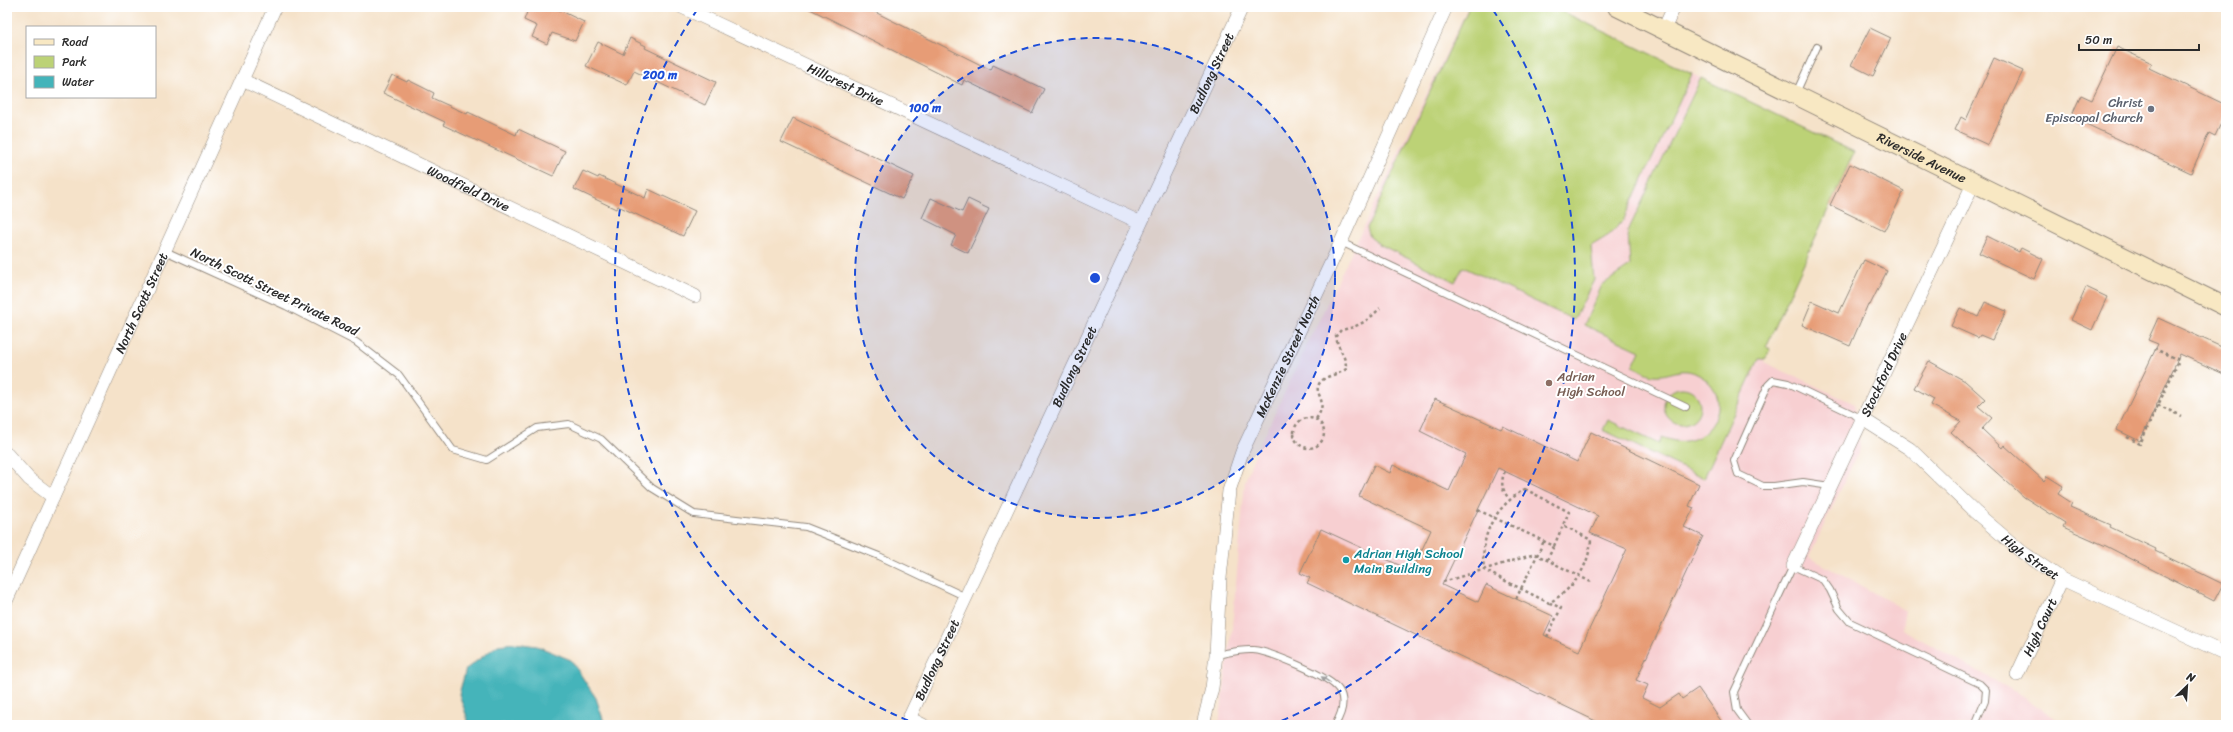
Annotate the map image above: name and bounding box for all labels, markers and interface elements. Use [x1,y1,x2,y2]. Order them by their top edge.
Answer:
legend [26,26,156,98]
scale bar [2079,26,2199,52]
street label: Budlong Street [1183,28,1241,118]
text: 50 m [2085,29,2112,51]
text: Road [62,31,89,53]
text: Park [62,51,87,73]
street label: Hillcrest Drive [803,56,888,113]
text: 200 m [642,64,678,86]
text: Water [62,71,95,93]
place label: Christ Episcopal Church [2045,91,2143,129]
text: 100 m [909,97,942,119]
marker: Christ Episcopal Church [2146,104,2156,114]
street label: Riverside Avenue [1873,126,1971,190]
street label: Woodfield Drive [423,159,514,218]
street label: North Scott Street Private Road [187,241,364,343]
street label: North Scott Street [109,248,175,357]
centre of rings [1088,271,1102,285]
street label: McKenzie Street North [1249,291,1326,421]
street label: Budlong Street [1045,322,1103,411]
street label: Stockford Drive [1854,328,1914,421]
place label: Adrian High School [1556,365,1625,403]
marker: Adrian High School [1544,378,1554,388]
street label: High Street [1996,528,2064,586]
place label: Adrian High School Main Building [1353,542,1463,580]
marker: Adrian High School Main Building [1341,555,1351,565]
street label: High Court [2016,594,2064,660]
street label: Budlong Street [908,615,966,705]
north arrow [2167,666,2207,706]
text: N [2183,667,2199,688]
one-way arrow [1320,677,1332,684]

